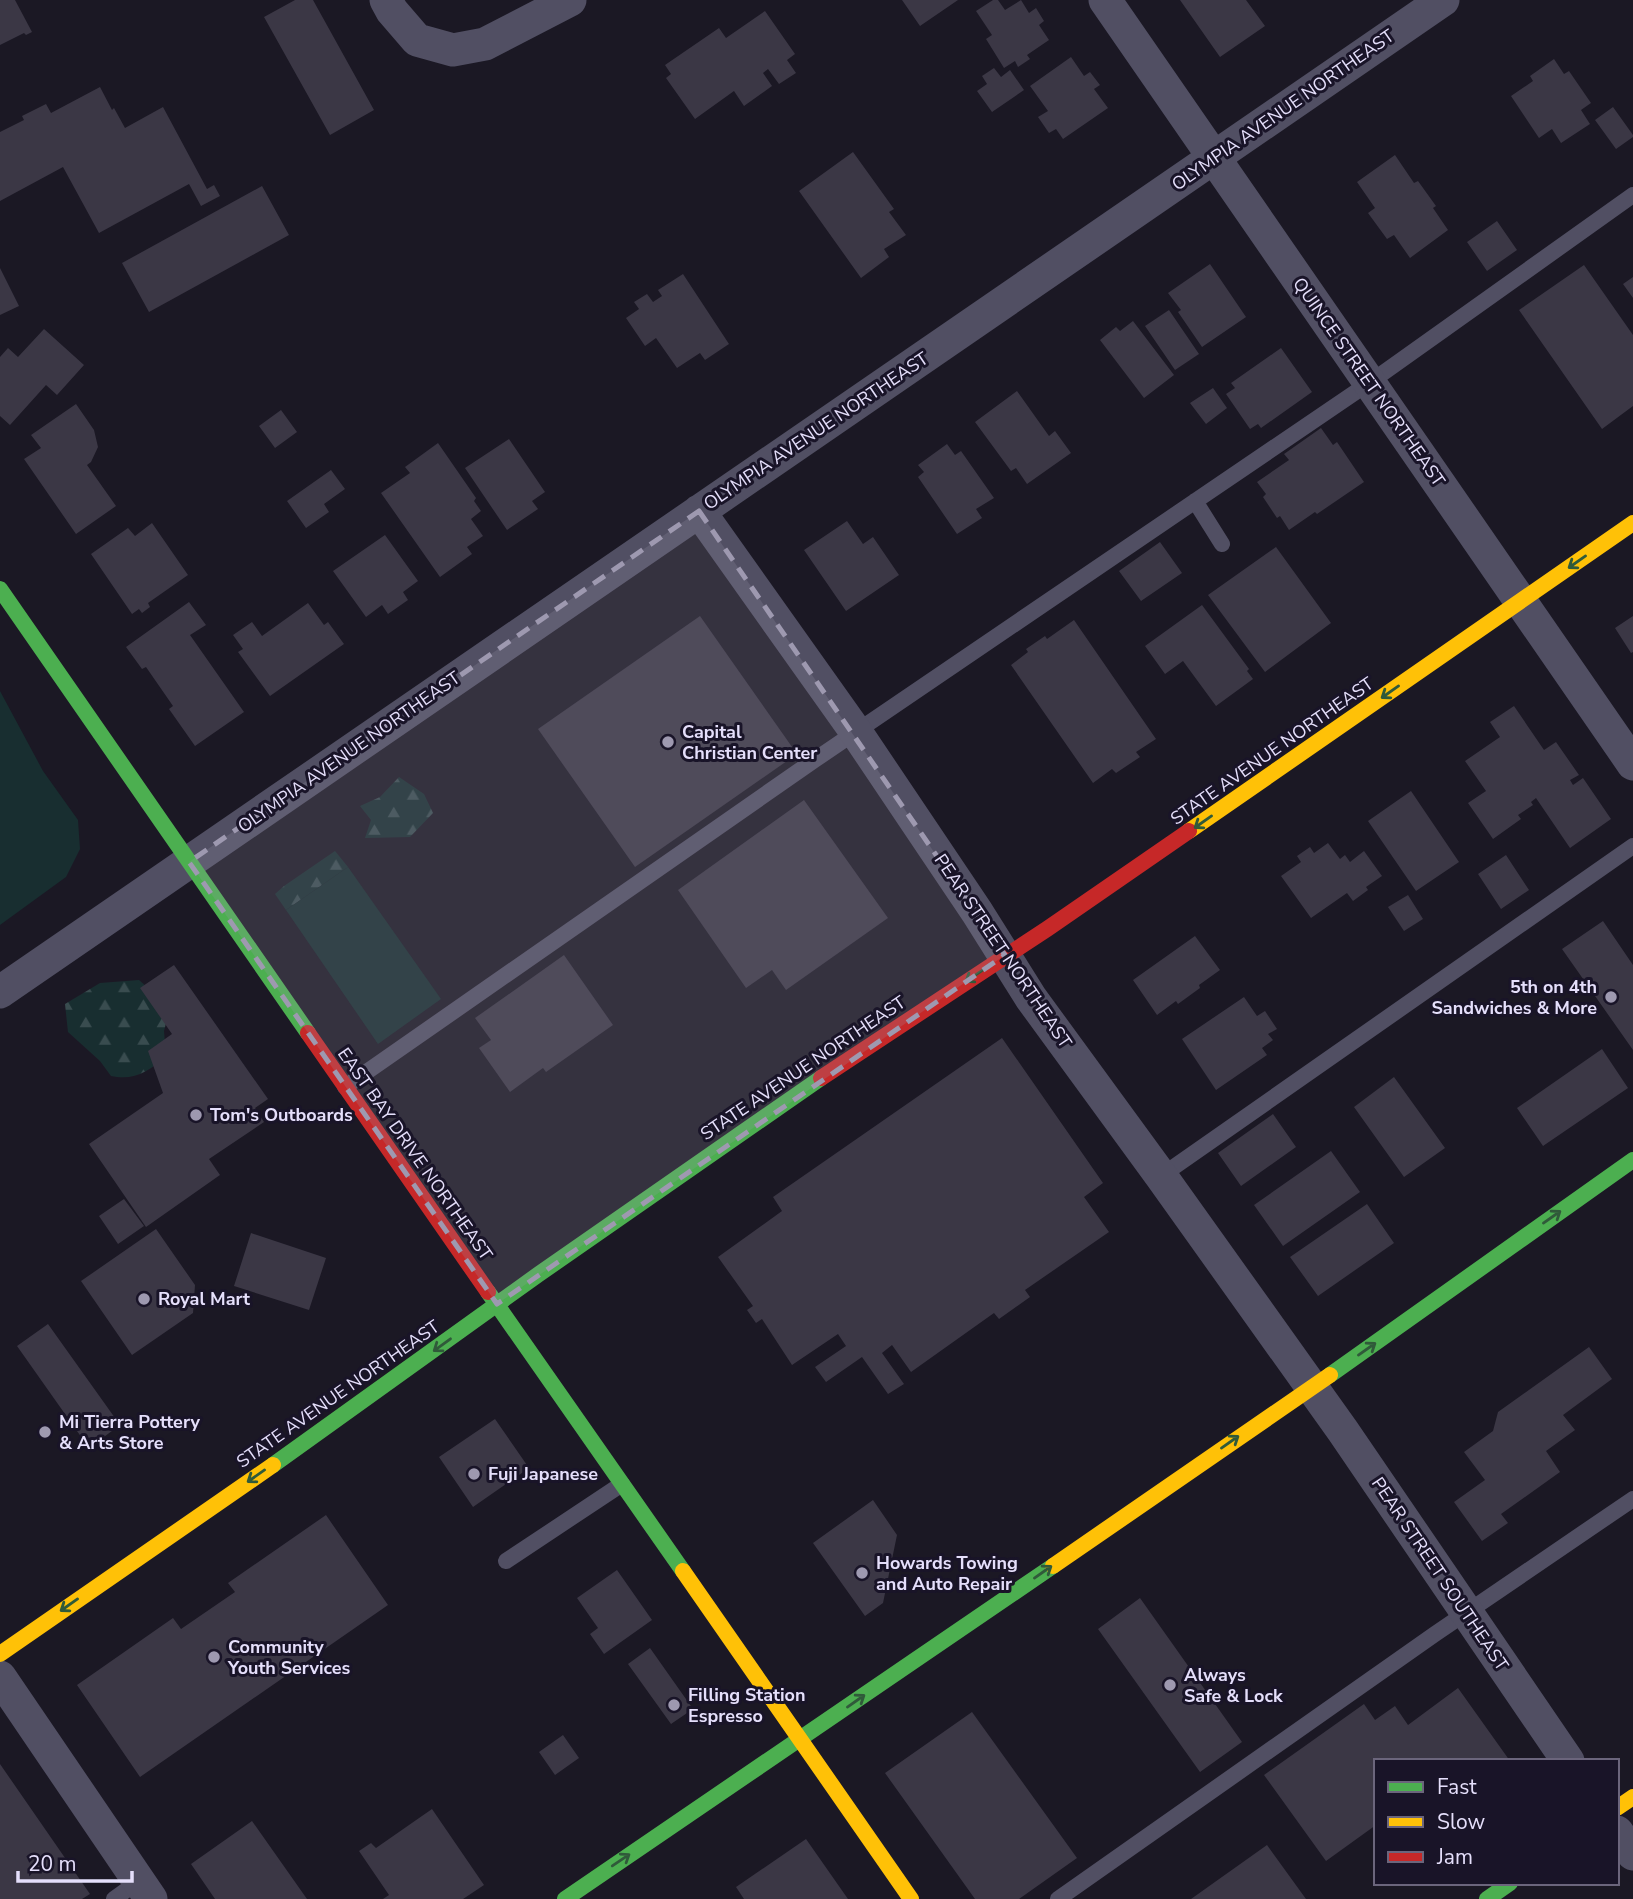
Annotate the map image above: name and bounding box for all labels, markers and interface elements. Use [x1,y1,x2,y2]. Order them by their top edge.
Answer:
street label: OLYMPIA AVENUE NORTHEAST [1167,24,1399,196]
street label: QUINCE STREET NORTHEAST [1287,273,1451,491]
street label: OLYMPIA AVENUE NORTHEAST [699,346,933,515]
one-way arrow [1568,555,1587,569]
street label: OLYMPIA AVENUE NORTHEAST [233,666,465,838]
street label: STATE AVENUE NORTHEAST [1166,671,1378,830]
one-way arrow [1381,685,1400,699]
place label: Capital Christian Center [682,720,817,765]
marker: Capital Christian Center [660,734,676,750]
one-way arrow [1194,815,1213,829]
street label: PEAR STREET NORTHEAST [929,849,1077,1053]
one-way arrow [965,969,984,984]
place label: 5th on 4th Sandwiches & More [1432,975,1597,1020]
marker: 5th on 4th Sandwiches & More [1603,989,1619,1005]
street label: STATE AVENUE NORTHEAST [696,990,910,1146]
street label: EAST BAY DRIVE NORTHEAST [332,1043,498,1265]
place label: Tom's Outboards [210,1103,353,1127]
marker: Tom's Outboards [188,1107,204,1123]
one-way arrow [1542,1210,1561,1224]
place label: Royal Mart [158,1287,250,1311]
marker: Royal Mart [136,1291,152,1307]
street label: STATE AVENUE NORTHEAST [232,1314,444,1473]
one-way arrow [433,1337,452,1352]
one-way arrow [1357,1342,1376,1356]
place label: Mi Tierra Pottery & Arts Store [59,1410,200,1455]
marker: Mi Tierra Pottery & Arts Store [37,1424,53,1440]
one-way arrow [1220,1435,1239,1450]
place label: Fuji Japanese [488,1462,598,1486]
marker: Fuji Japanese [466,1466,482,1482]
one-way arrow [247,1469,266,1483]
street label: PEAR STREET SOUTHEAST [1366,1472,1514,1676]
place label: Howards Towing and Auto Repair [876,1551,1018,1596]
marker: Howards Towing and Auto Repair [854,1565,870,1581]
one-way arrow [1033,1565,1052,1579]
one-way arrow [60,1598,79,1612]
place label: Community Youth Services [227,1635,351,1680]
marker: Community Youth Services [206,1649,222,1665]
place label: Always Safe & Lock [1184,1663,1283,1708]
marker: Always Safe & Lock [1162,1677,1178,1693]
place label: Filling Station Espresso [688,1683,805,1728]
one-way arrow [846,1694,865,1708]
marker: Filling Station Espresso [666,1697,682,1713]
legend [1374,1759,1619,1885]
text: Fast [1437,1773,1477,1801]
text: Slow [1437,1808,1486,1836]
scale bar [18,1840,131,1884]
text: Jam [1436,1843,1473,1871]
text: 20 m [28,1850,77,1878]
one-way arrow [611,1853,630,1867]

